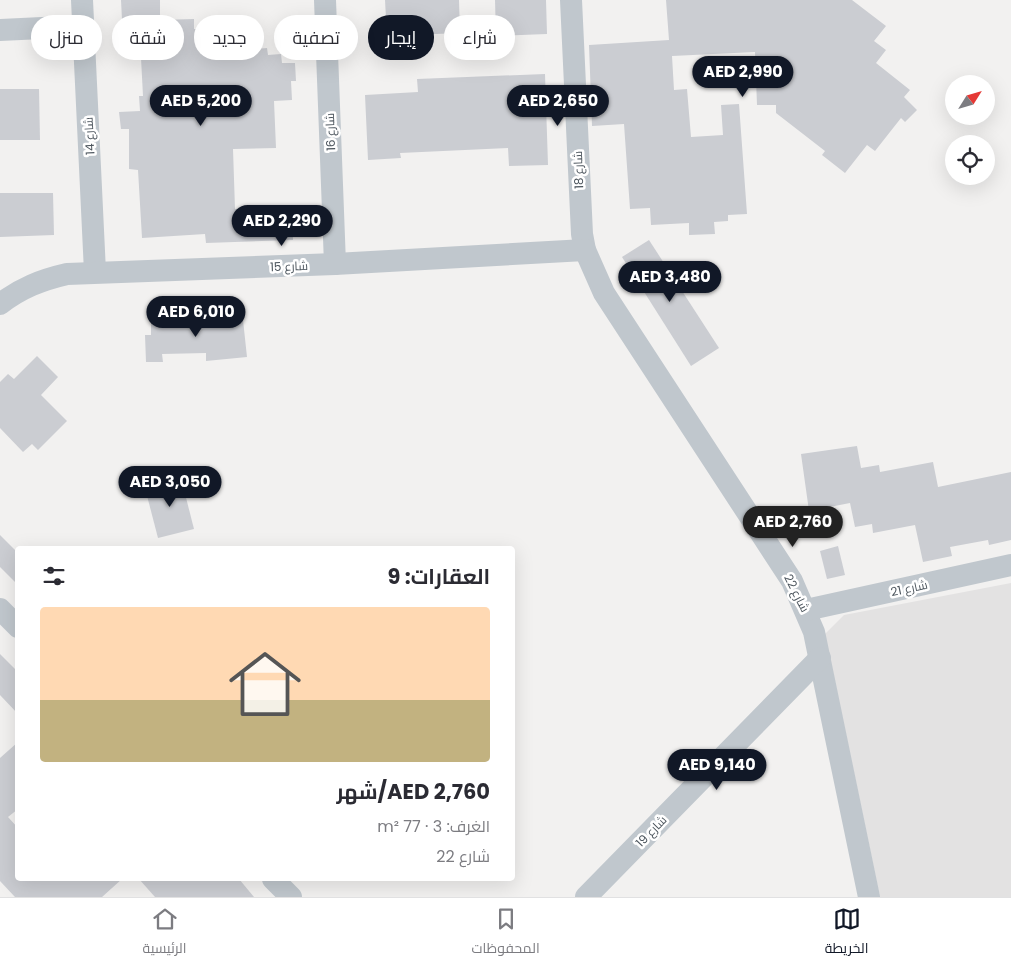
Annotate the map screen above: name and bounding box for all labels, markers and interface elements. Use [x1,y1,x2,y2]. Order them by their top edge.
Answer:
chip: منزل [31,15,102,60]
chip: شقة [112,15,184,60]
chip: جديد [194,15,264,60]
chip: تصفية [274,15,358,60]
chip: إيجار [368,15,434,60]
chip: شراء [444,15,515,60]
pin: AED 2,990 [686,56,800,98]
text: AED 2,990 [703,60,783,83]
north arrow [945,75,995,125]
map controls [945,75,995,185]
pin: AED 5,200 [144,84,258,127]
pin: AED 2,650 [501,84,615,127]
text: AED 5,200 [161,89,241,112]
text: AED 2,650 [518,89,598,112]
street label: شارع 16 [321,113,339,151]
street label: شارع 14 [80,117,98,155]
button: locate [945,135,995,185]
street label: شارع 18 [569,151,587,189]
pin: AED 2,290 [225,204,339,247]
text: AED 2,290 [243,209,321,232]
street label: شارع 15 [270,257,308,275]
pin: AED 3,480 [613,260,727,303]
text: AED 3,480 [629,265,711,288]
pin: AED 6,010 [139,296,253,338]
text: AED 6,010 [157,300,235,323]
pin: AED 3,050 [113,466,227,508]
text: AED 3,050 [129,470,211,493]
pin: AED 2,760 [736,506,850,548]
text: AED 2,760 [754,510,832,533]
icon: filters [40,562,68,590]
text: العقارات: 9 [387,562,490,591]
street label: شارع 22 [780,571,814,615]
street label: شارع 21 [889,576,929,600]
icon: home [220,639,310,729]
pin: AED 9,140 [660,748,774,791]
text: AED 9,140 [678,753,756,776]
text: AED 2,760/شهر [337,777,490,806]
street label: شارع 19 [632,811,670,851]
text: الغرف: 3 · 77 m² [377,815,490,838]
text: شارع 22 [436,845,490,868]
tab: الرئيسية [143,905,186,961]
tab: المحفوظات [472,905,540,961]
tab: الخريطة [825,905,868,961]

